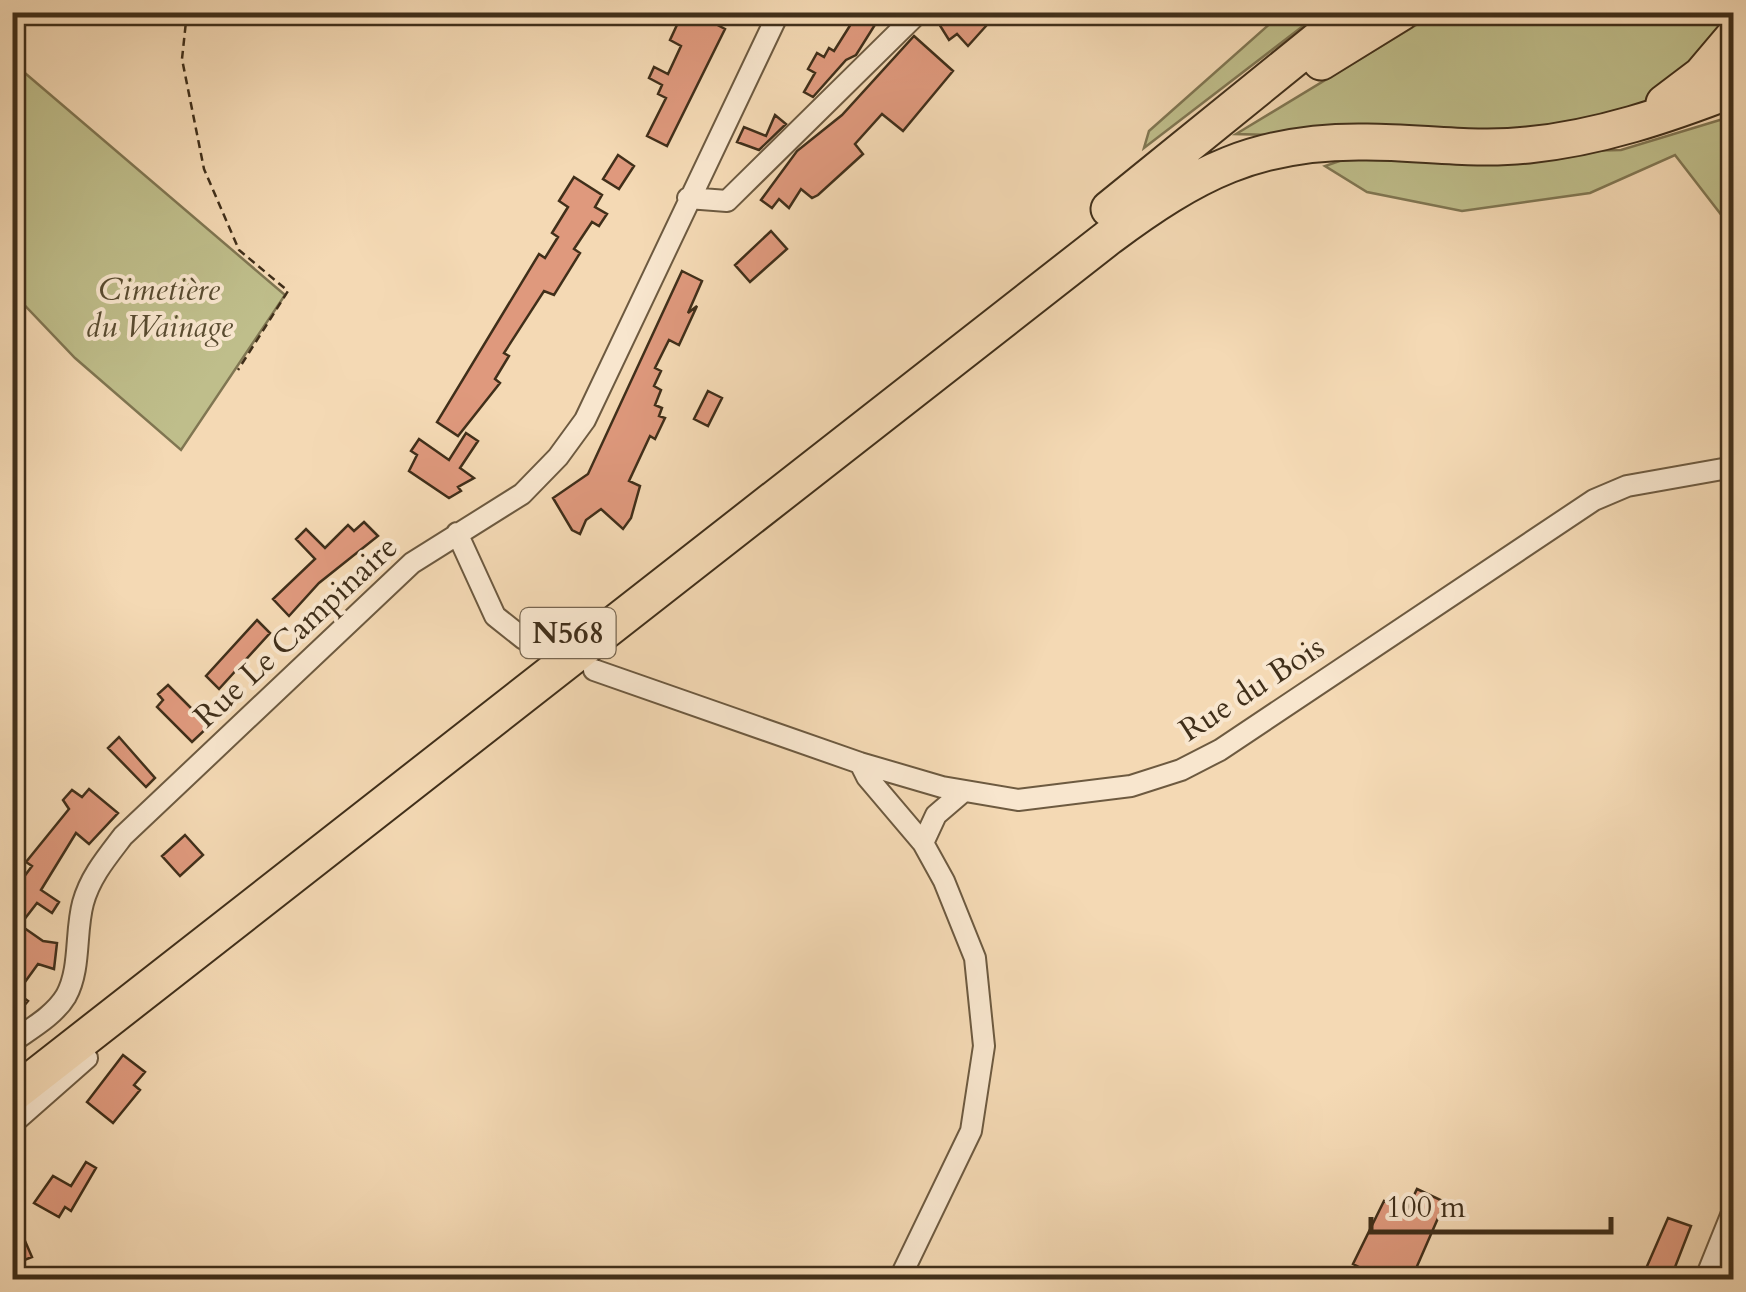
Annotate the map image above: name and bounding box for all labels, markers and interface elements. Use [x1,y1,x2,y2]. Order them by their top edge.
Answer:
park label: Cimetière du Wainage [85,268,233,349]
street label: Rue Le Campinaire [184,526,408,738]
road number: N568 [520,608,616,658]
street label: Rue du Bois [1171,626,1333,752]
scale bar [1371,1172,1611,1234]
text: 100 m [1386,1187,1466,1228]

